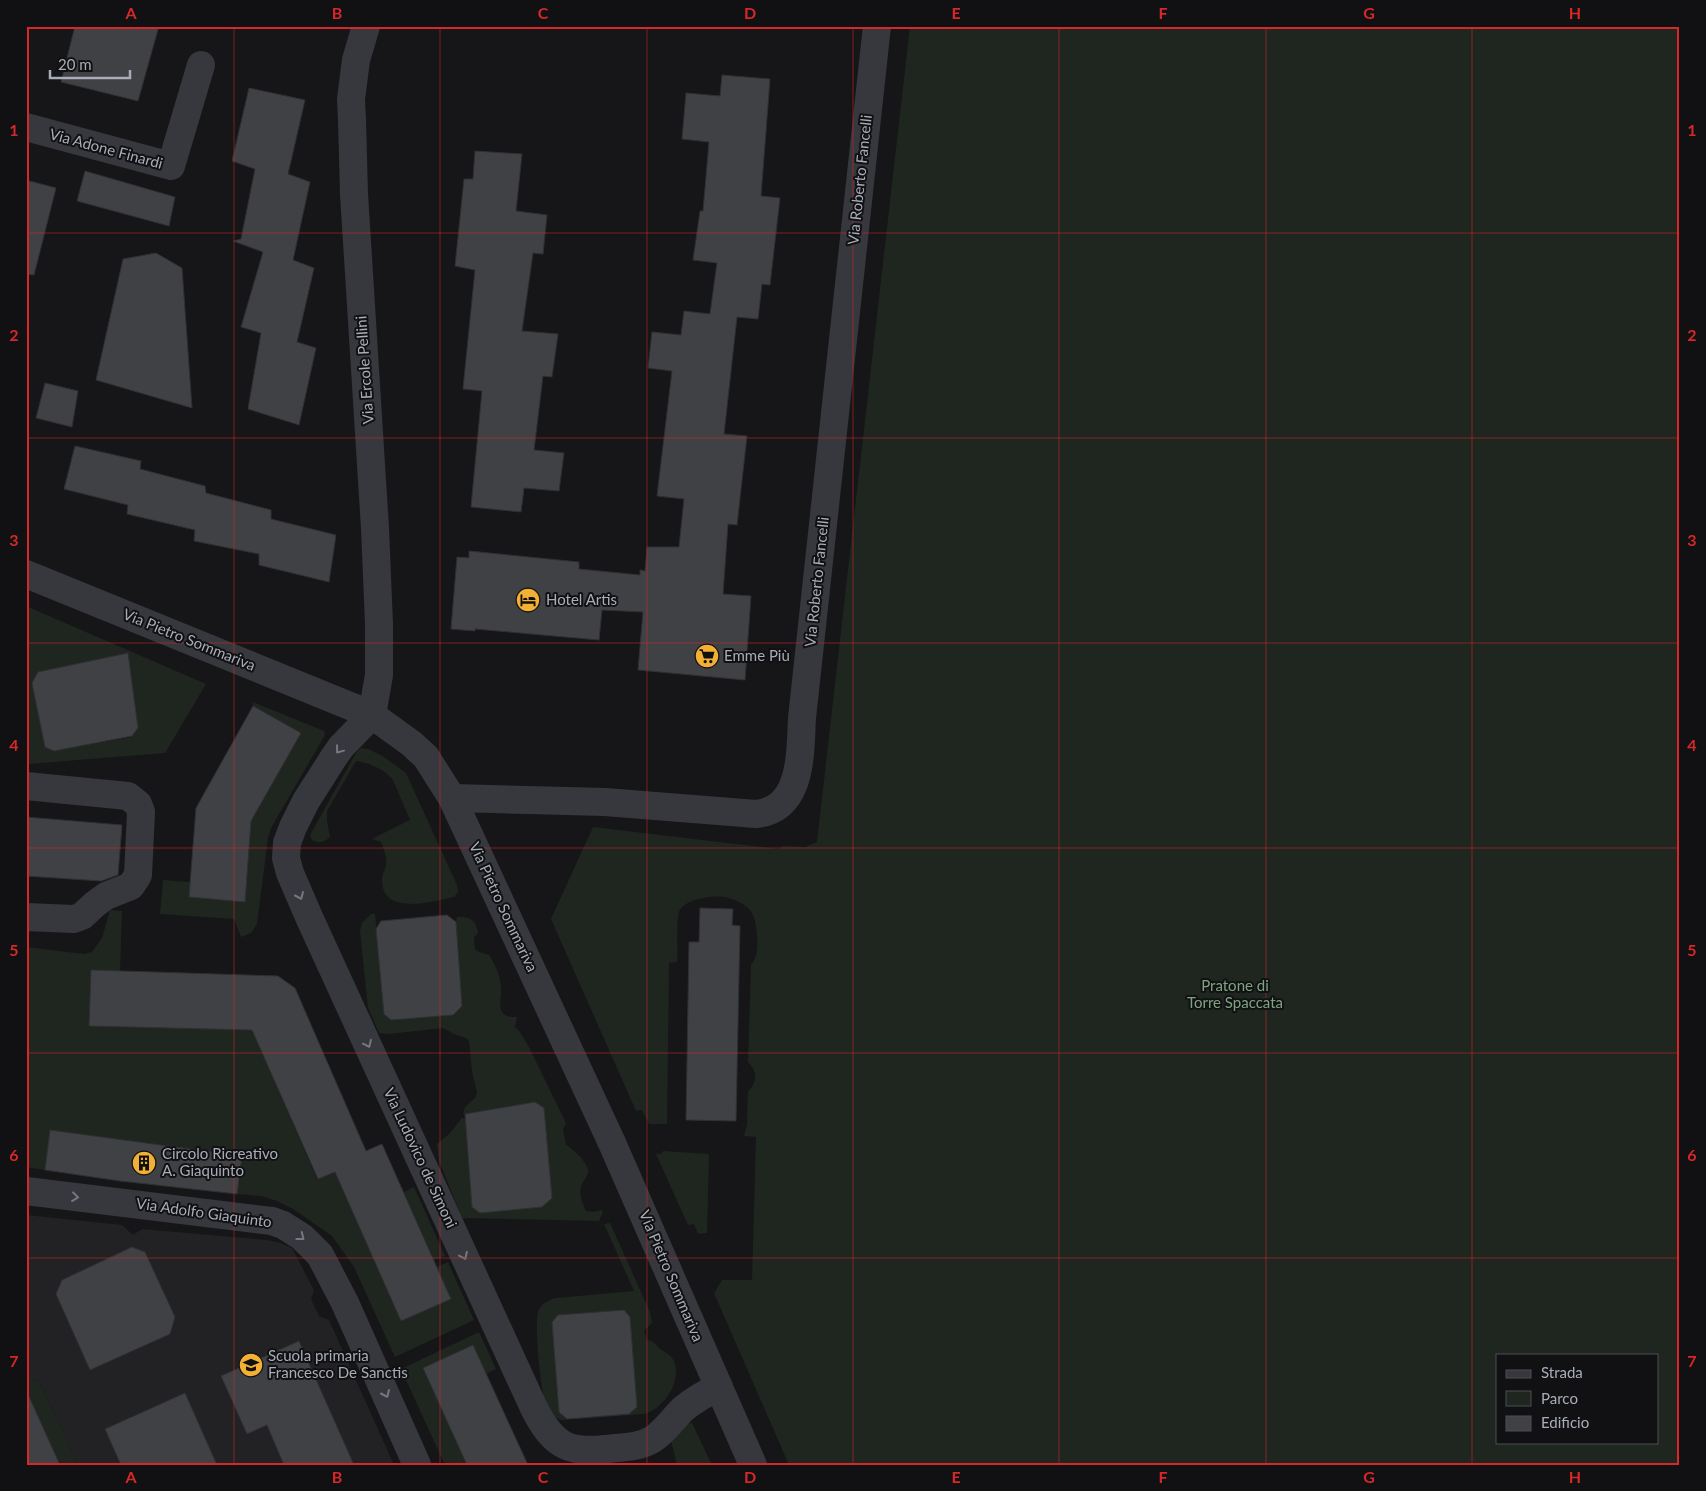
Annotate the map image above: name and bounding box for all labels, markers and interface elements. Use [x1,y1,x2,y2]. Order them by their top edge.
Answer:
text: A [124,3,137,22]
text: B [332,3,342,22]
text: C [538,3,549,22]
text: D [744,3,756,22]
text: E [951,3,961,22]
text: F [1158,3,1168,22]
text: G [1363,3,1375,22]
text: H [1569,3,1581,22]
scale bar [50,48,130,80]
text: 20 m [58,55,92,73]
street label: Via Roberto Fancelli [843,114,875,246]
text: 1 [9,120,19,139]
text: 1 [1687,120,1697,139]
street label: Via Adone Finardi [48,124,165,172]
street label: Via Ercole Pellini [351,315,377,425]
text: 2 [9,325,19,344]
text: 2 [1687,325,1697,344]
street label: Via Roberto Fancelli [800,516,832,648]
text: 3 [9,530,19,549]
text: 3 [1687,530,1697,549]
hotel icon: Hotel Artis [515,587,541,613]
place label: Hotel Artis [546,590,617,608]
street label: Via Pietro Sommariva [121,604,258,674]
supermarket icon: Emme Più [694,643,720,669]
place label: Emme Più [724,646,790,664]
text: 4 [9,735,19,754]
text: 4 [1687,735,1697,754]
one-way arrow [336,744,344,753]
street label: Via Pietro Sommariva [466,839,542,974]
one-way arrow [294,891,304,900]
text: 5 [9,940,19,959]
text: 5 [1687,940,1697,959]
park label: Pratone di Torre Spaccata [1187,976,1283,1011]
one-way arrow [361,1039,372,1048]
street label: Via Ludovico de Simoni [380,1085,461,1231]
place label: Circolo Ricreativo A. Giaquinto [162,1144,278,1179]
text: 6 [9,1145,19,1164]
text: 6 [1687,1145,1697,1164]
building icon: Circolo Ricreativo A. Giaquinto [131,1150,157,1176]
one-way arrow [71,1191,79,1202]
street label: Via Adolfo Giaquinto [135,1194,273,1230]
street label: Via Pietro Sommariva [636,1207,708,1344]
one-way arrow [295,1231,305,1240]
one-way arrow [458,1251,469,1260]
place label: Scuola primaria Francesco De Sanctis [268,1346,408,1381]
text: 7 [9,1351,19,1370]
text: 7 [1687,1351,1697,1370]
school or university icon: Scuola primaria Francesco De Sanctis [238,1352,264,1378]
legend [1496,1354,1658,1444]
text: Strada [1541,1363,1583,1381]
one-way arrow [379,1389,390,1398]
text: Parco [1541,1389,1578,1407]
text: Edificio [1541,1413,1589,1431]
text: A [124,1467,137,1486]
text: B [332,1467,342,1486]
text: C [538,1467,549,1486]
text: D [744,1467,756,1486]
text: E [951,1467,961,1486]
text: F [1158,1467,1168,1486]
text: G [1363,1467,1375,1486]
text: H [1569,1467,1581,1486]

